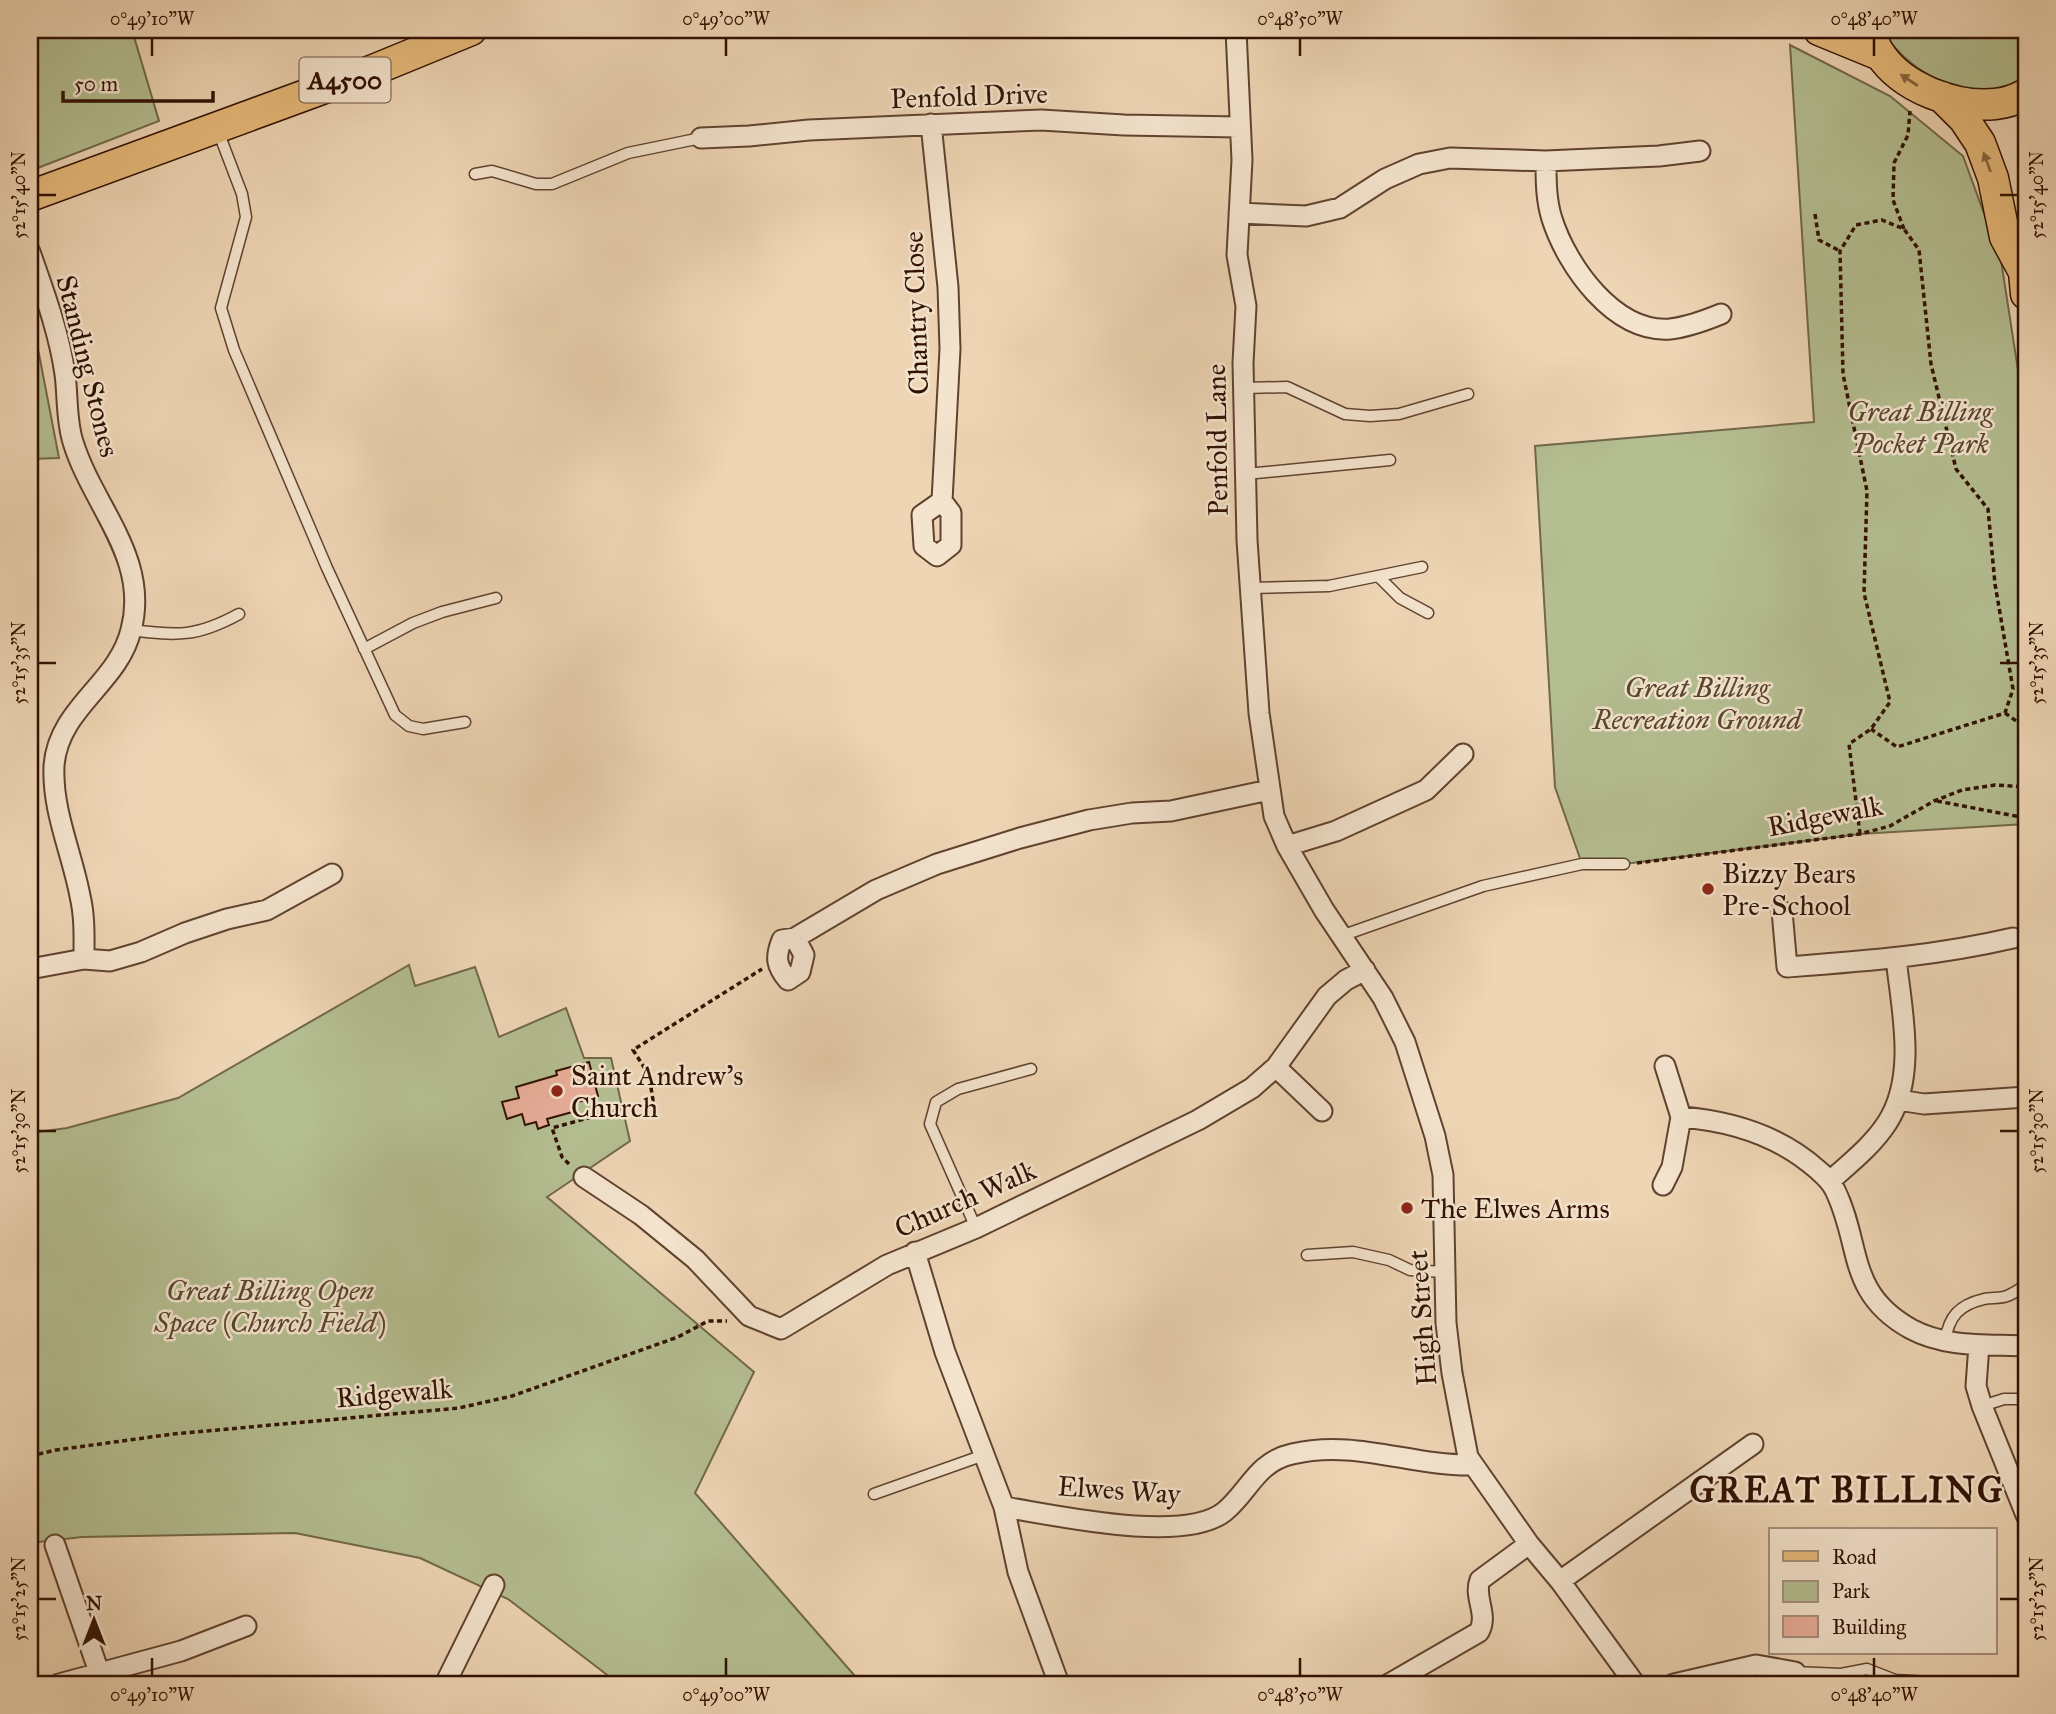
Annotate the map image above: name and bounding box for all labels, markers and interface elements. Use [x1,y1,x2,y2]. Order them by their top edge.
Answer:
text: 0°49'10"W [110,8,195,30]
text: 0°49'00"W [682,8,771,30]
text: 0°48'50"W [1257,8,1344,30]
text: 0°48'40"W [1830,8,1918,30]
road number: A4500 [300,58,390,102]
scale bar [63,60,214,104]
text: 50 m [74,71,119,97]
one-way arrow [1899,73,1918,86]
street label: Penfold Drive [889,76,1049,116]
text: 52°15'40"N [8,151,30,239]
text: 52°15'40"N [2026,151,2048,239]
one-way arrow [1981,152,1992,173]
street label: Chantry Close [896,231,936,395]
street label: Standing Stones [48,271,128,461]
street label: Penfold Lane [1198,363,1236,517]
park label: Great Billing Pocket Park [1848,394,1994,461]
text: 52°15'35"N [8,622,30,704]
text: 52°15'35"N [2026,622,2048,704]
park label: Great Billing Recreation Ground [1592,670,1804,737]
street label: Ridgewalk [1764,788,1886,844]
place label: Bizzy Bears Pre-School [1722,856,1856,923]
marker: Bizzy Bears Pre-School [1700,881,1716,897]
place label: Saint Andrew's Church [571,1058,743,1125]
marker: Saint Andrew's Church [549,1083,565,1099]
text: 52°15'30"N [8,1089,30,1173]
text: 52°15'30"N [2026,1089,2048,1173]
street label: Church Walk [889,1152,1041,1246]
place label: The Elwes Arms [1421,1191,1610,1226]
marker: The Elwes Arms [1399,1200,1415,1216]
street label: High Street [1400,1249,1444,1387]
park label: Great Billing Open Space (Church Field) [153,1273,386,1340]
street label: Ridgewalk [334,1370,454,1416]
street label: Elwes Way [1056,1468,1183,1512]
district label: GREAT BILLING [1689,1469,2005,1512]
legend [1769,1528,1996,1654]
text: Road [1832,1544,1877,1570]
text: 52°15'25"N [8,1557,30,1641]
text: 52°15'25"N [2026,1557,2048,1641]
text: Park [1832,1578,1870,1604]
north arrow [60,1584,130,1654]
text: N [86,1592,102,1615]
text: Building [1832,1614,1906,1640]
text: 0°49'10"W [110,1684,195,1706]
text: 0°49'00"W [682,1684,771,1706]
text: 0°48'50"W [1257,1684,1344,1706]
text: 0°48'40"W [1830,1684,1918,1706]

